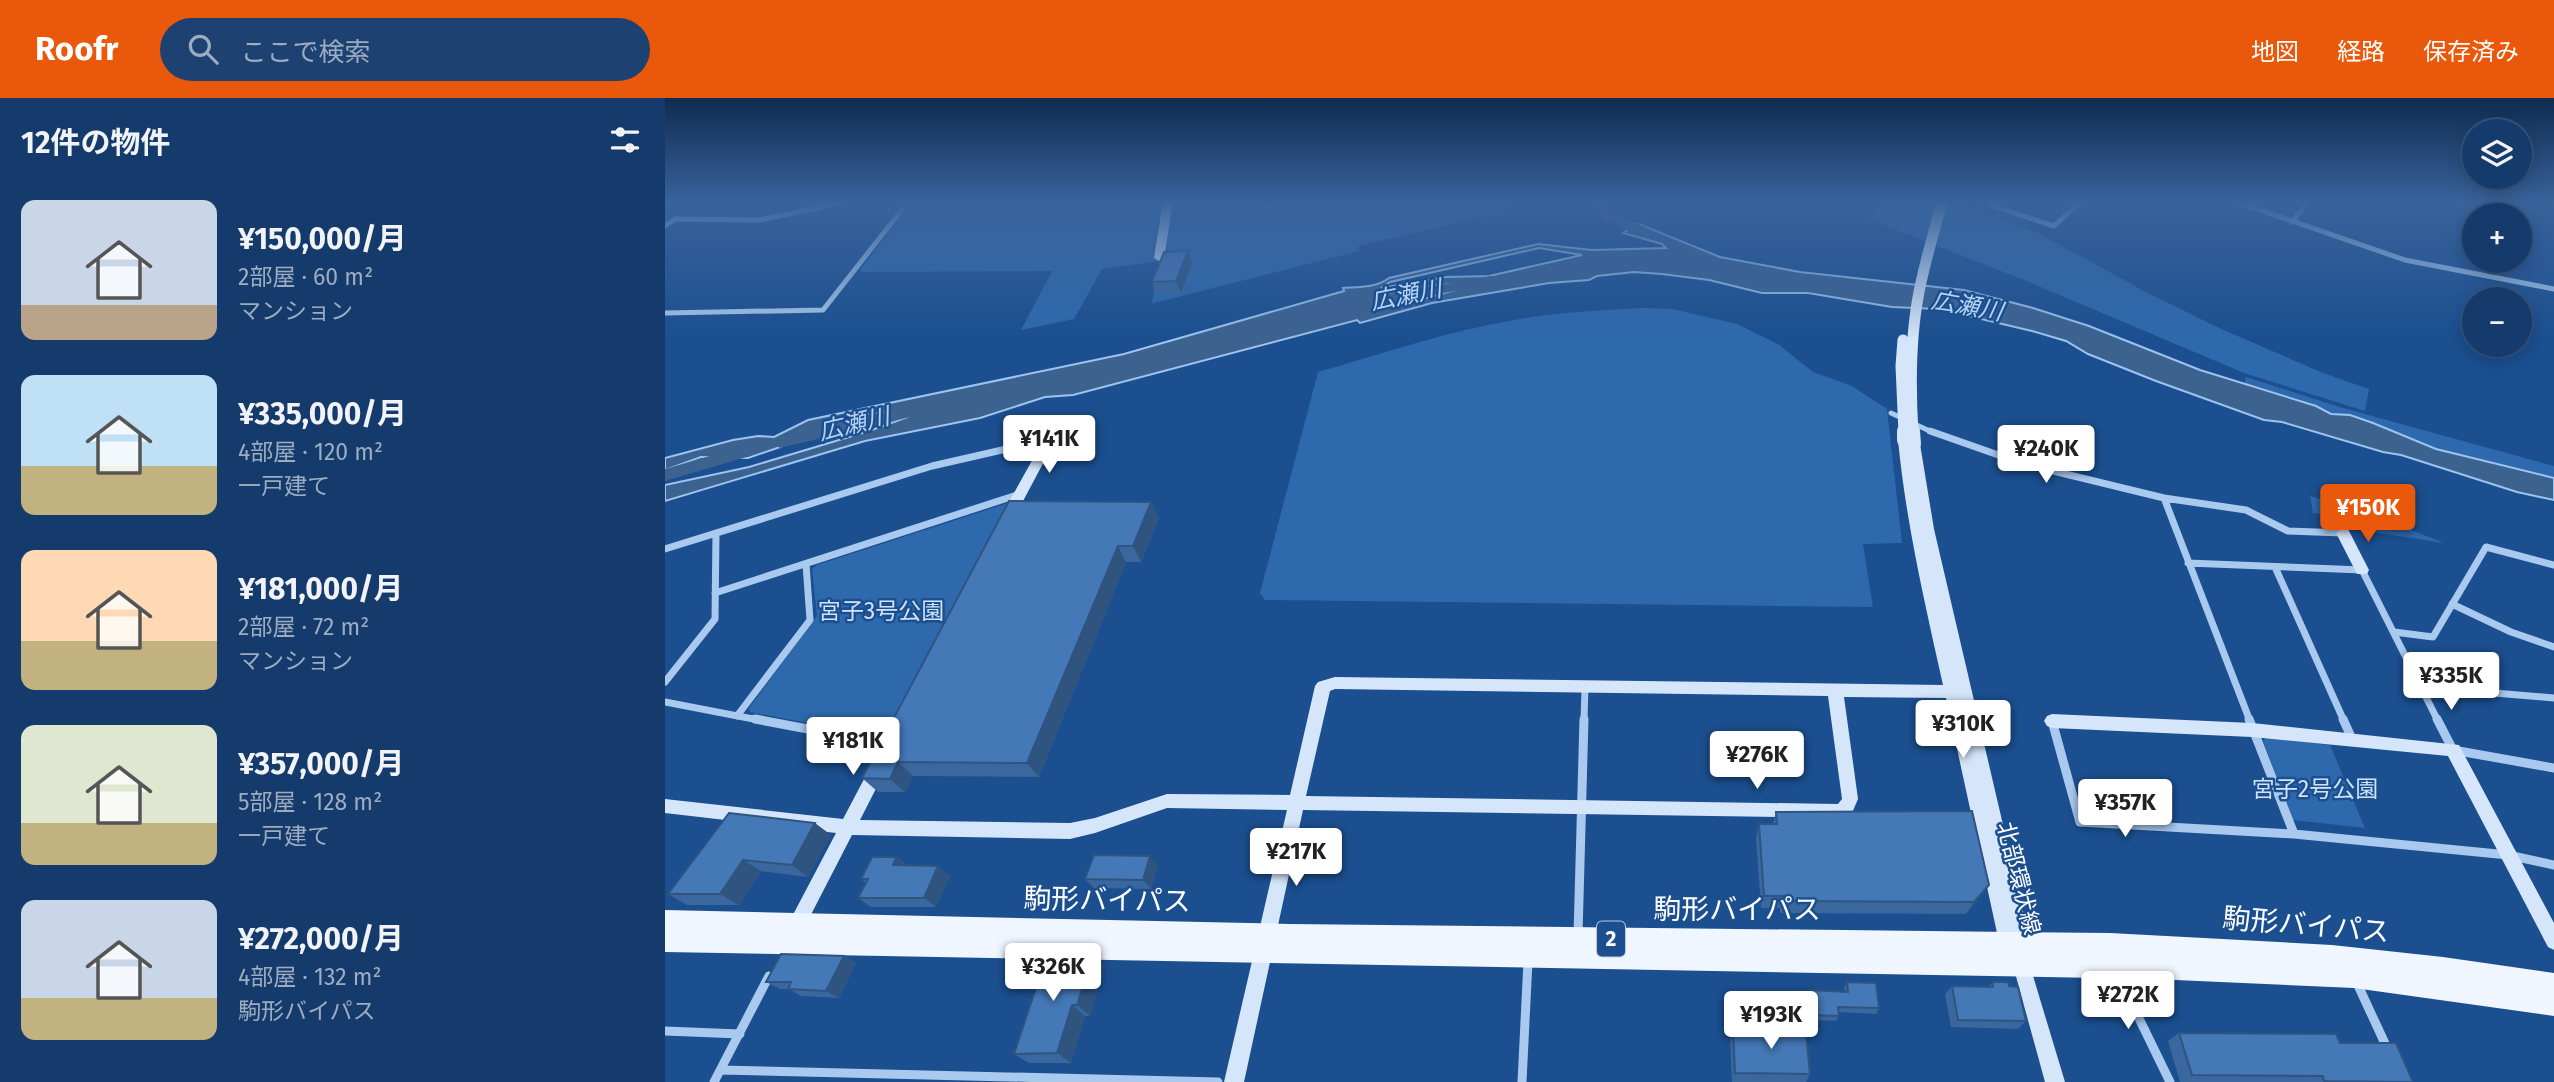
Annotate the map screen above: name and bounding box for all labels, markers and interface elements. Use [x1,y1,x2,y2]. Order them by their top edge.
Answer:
search box [160,18,650,81]
text: Roofr [35,29,118,69]
icon: search [184,30,222,68]
text: ここで検索 [240,37,370,68]
text: 地図 [2251,38,2299,66]
text: 経路 [2337,38,2385,66]
text: 保存済み [2423,38,2519,66]
map controls [2462,119,2532,357]
button: layers [2462,119,2532,189]
icon: filters [606,121,644,159]
text: 12件の物件 [21,125,170,161]
button: + [2462,203,2532,273]
text: ¥150,000/月 [238,221,407,257]
icon: home [77,228,161,312]
text: 2部屋 · 60 m² [238,263,373,291]
water label: 広瀬川 [1368,274,1447,316]
water label: 広瀬川 [1929,286,2008,327]
button: − [2462,287,2532,357]
text: マンション [238,297,353,325]
text: ¥335,000/月 [238,396,407,432]
water label: 広瀬川 [816,402,895,446]
icon: home [77,403,161,487]
pin: ¥141K [1000,416,1098,475]
text: ¥141K [1019,424,1079,452]
pin: ¥240K [1997,426,2095,485]
text: ¥240K [2014,434,2078,462]
text: 4部屋 · 120 m² [238,438,383,466]
text: 一戸建て [238,472,330,500]
pin: ¥150K [2319,484,2417,544]
text: ¥150K [2336,493,2400,521]
text: ¥181,000/月 [238,571,404,607]
icon: home [77,578,161,662]
park label: 宮子3号公園 [818,597,944,625]
text: 2部屋 · 72 m² [238,613,369,641]
text: マンション [238,647,353,675]
pin: ¥335K [2402,652,2500,712]
text: ¥335K [2419,661,2483,689]
pin: ¥310K [1914,700,2012,760]
text: ¥310K [1932,709,1994,737]
pin: ¥181K [804,718,902,777]
text: ¥181K [823,726,883,754]
pin: ¥276K [1708,732,1806,791]
text: ¥276K [1726,740,1788,768]
text: ¥357,000/月 [238,746,405,782]
icon: home [77,753,161,837]
park label: 宮子2号公園 [2252,775,2378,803]
pin: ¥357K [2076,780,2174,839]
text: 5部屋 · 128 m² [238,788,382,816]
text: ¥357K [2094,788,2156,816]
street label: 北部環状線 [1992,819,2046,937]
text: 一戸建て [238,822,330,850]
pin: ¥217K [1247,828,1345,888]
text: ¥217K [1266,837,1326,865]
street label: 駒形バイパス [1023,882,1191,918]
street label: 駒形バイパス [1653,893,1821,926]
street label: 駒形バイパス [2221,901,2391,949]
text: ¥272,000/月 [238,921,404,957]
road number: 2 [1597,922,1625,956]
icon: home [77,928,161,1012]
pin: ¥326K [1004,944,1102,1003]
text: ¥326K [1021,952,1085,980]
text: 4部屋 · 132 m² [238,963,381,991]
pin: ¥272K [2079,972,2177,1031]
text: ¥272K [2097,980,2159,1008]
pin: ¥193K [1722,992,1820,1051]
text: 駒形バイパス [238,997,376,1025]
text: ¥193K [1740,1000,1802,1028]

